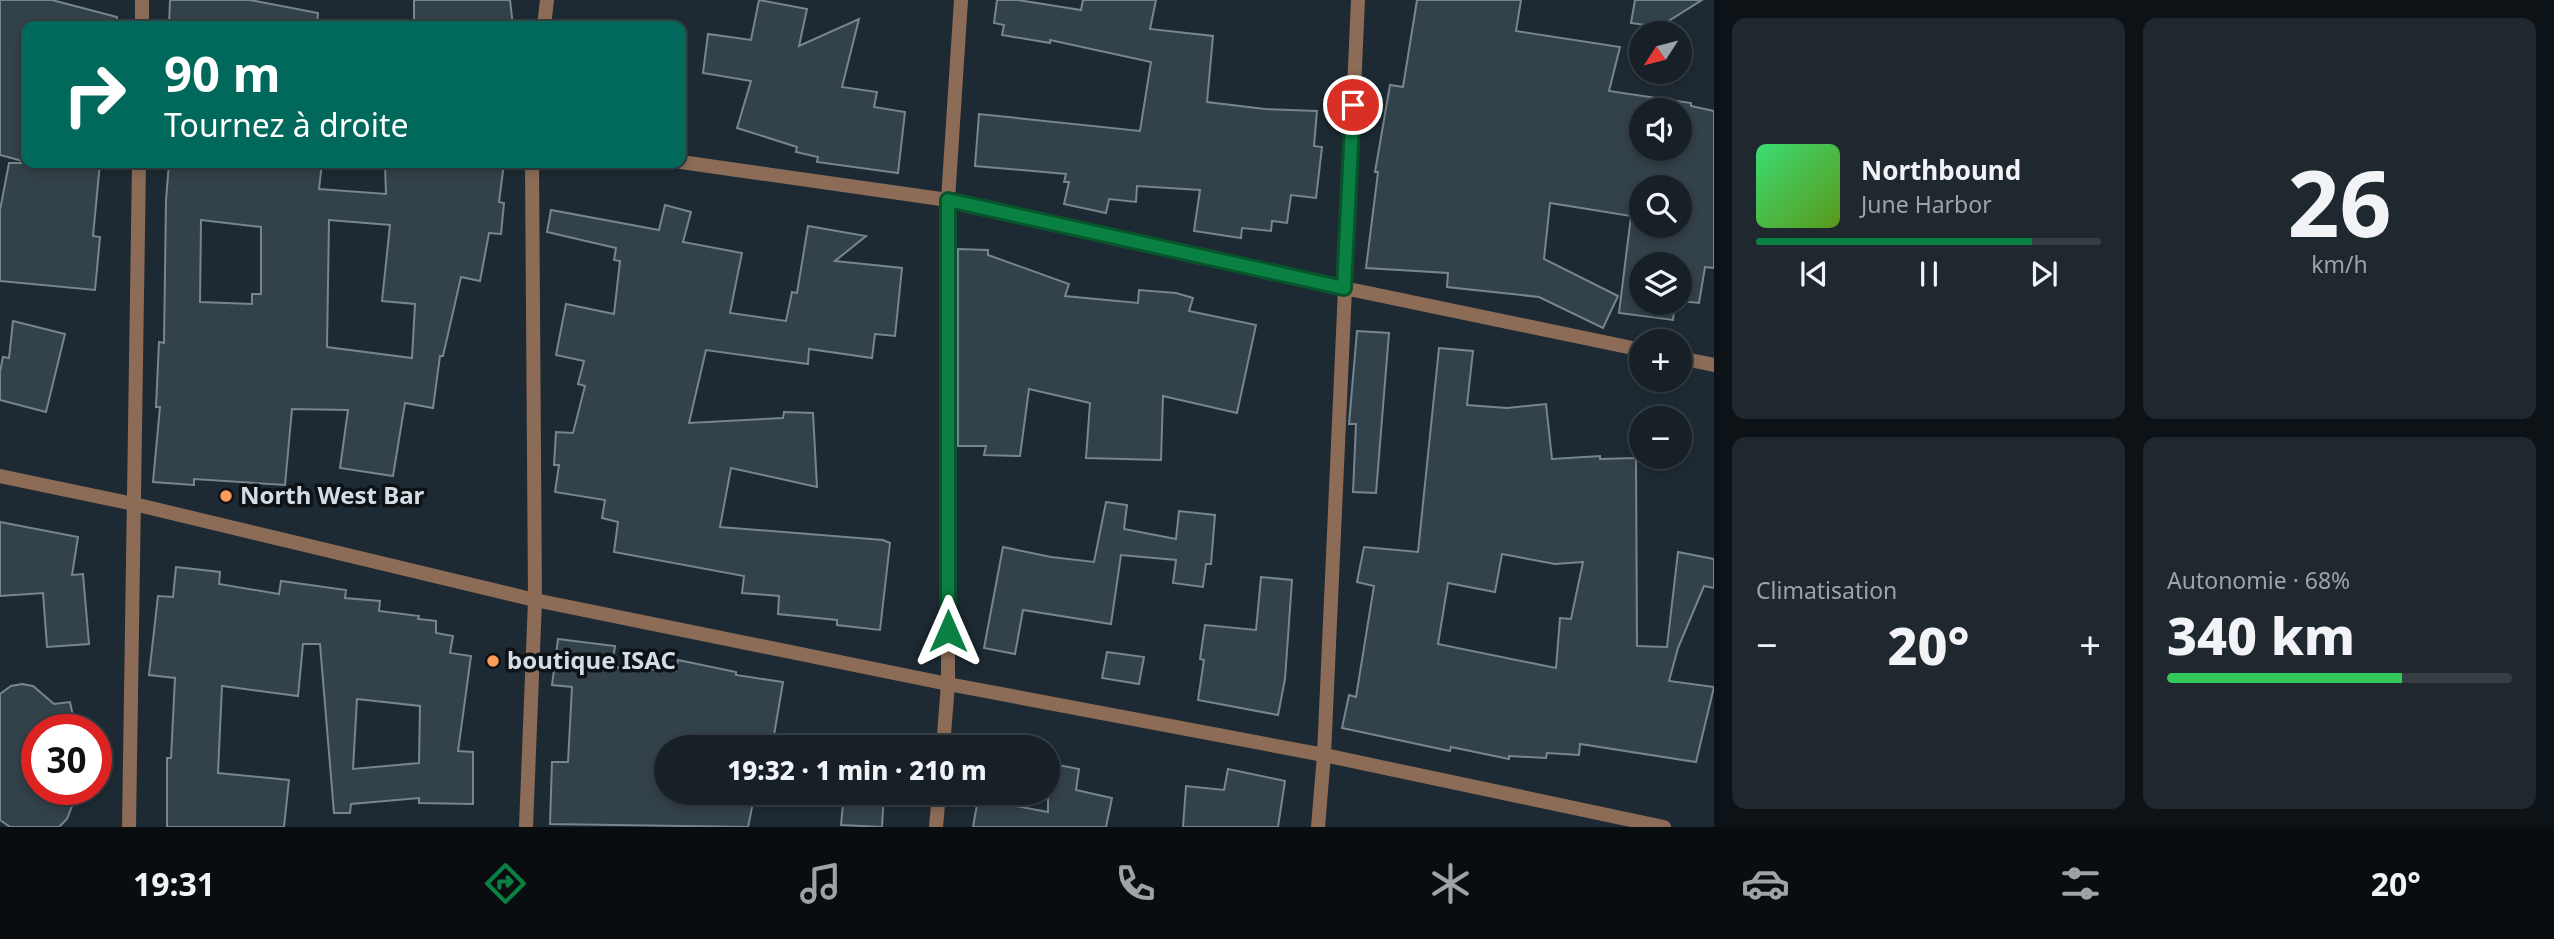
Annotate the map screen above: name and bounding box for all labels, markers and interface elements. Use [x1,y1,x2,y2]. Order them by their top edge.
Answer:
north arrow [1629,21,1692,84]
map controls [1629,21,1692,469]
text: 90 m [164,40,281,106]
icon: right [49,49,140,140]
pin [1323,75,1383,135]
icon: arrive [1334,86,1372,124]
button: sound [1629,98,1692,161]
text: Tournez à droite [164,103,409,146]
text: 26 [2287,140,2392,264]
text: Northbound [1861,152,2021,188]
button: search [1629,175,1692,238]
text: June Harbor [1861,188,1992,220]
text: km/h [2311,248,2368,280]
button: layers [1629,252,1692,315]
icon: previous [1795,255,1833,293]
icon: pause [1910,255,1948,293]
icon: next [2025,255,2063,293]
button: + [1629,329,1692,392]
button: − [1629,406,1692,469]
place label: North West Bar [240,478,425,511]
marker: North West Bar [218,488,234,504]
text: Autonomie · 68% [2167,564,2350,596]
text: Climatisation [1756,574,1897,606]
position arrow [911,594,985,668]
text: 340 km [2167,599,2355,670]
text: 20° [1887,609,1970,680]
text: − [1756,618,1778,670]
text: + [2079,618,2101,670]
place label: boutique ISAC [507,643,676,676]
marker: boutique ISAC [485,653,501,669]
speed limit sign: 30 [21,714,112,805]
text: 19:32 · 1 min · 210 m [727,752,987,788]
icon: directions [481,859,530,908]
icon: music [796,859,845,908]
icon: phone [1111,859,1160,908]
icon: climate [1426,859,1475,908]
icon: car [1741,859,1790,908]
icon: filters [2056,859,2105,908]
text: 19:31 [133,862,215,905]
text: 20° [2371,862,2421,905]

